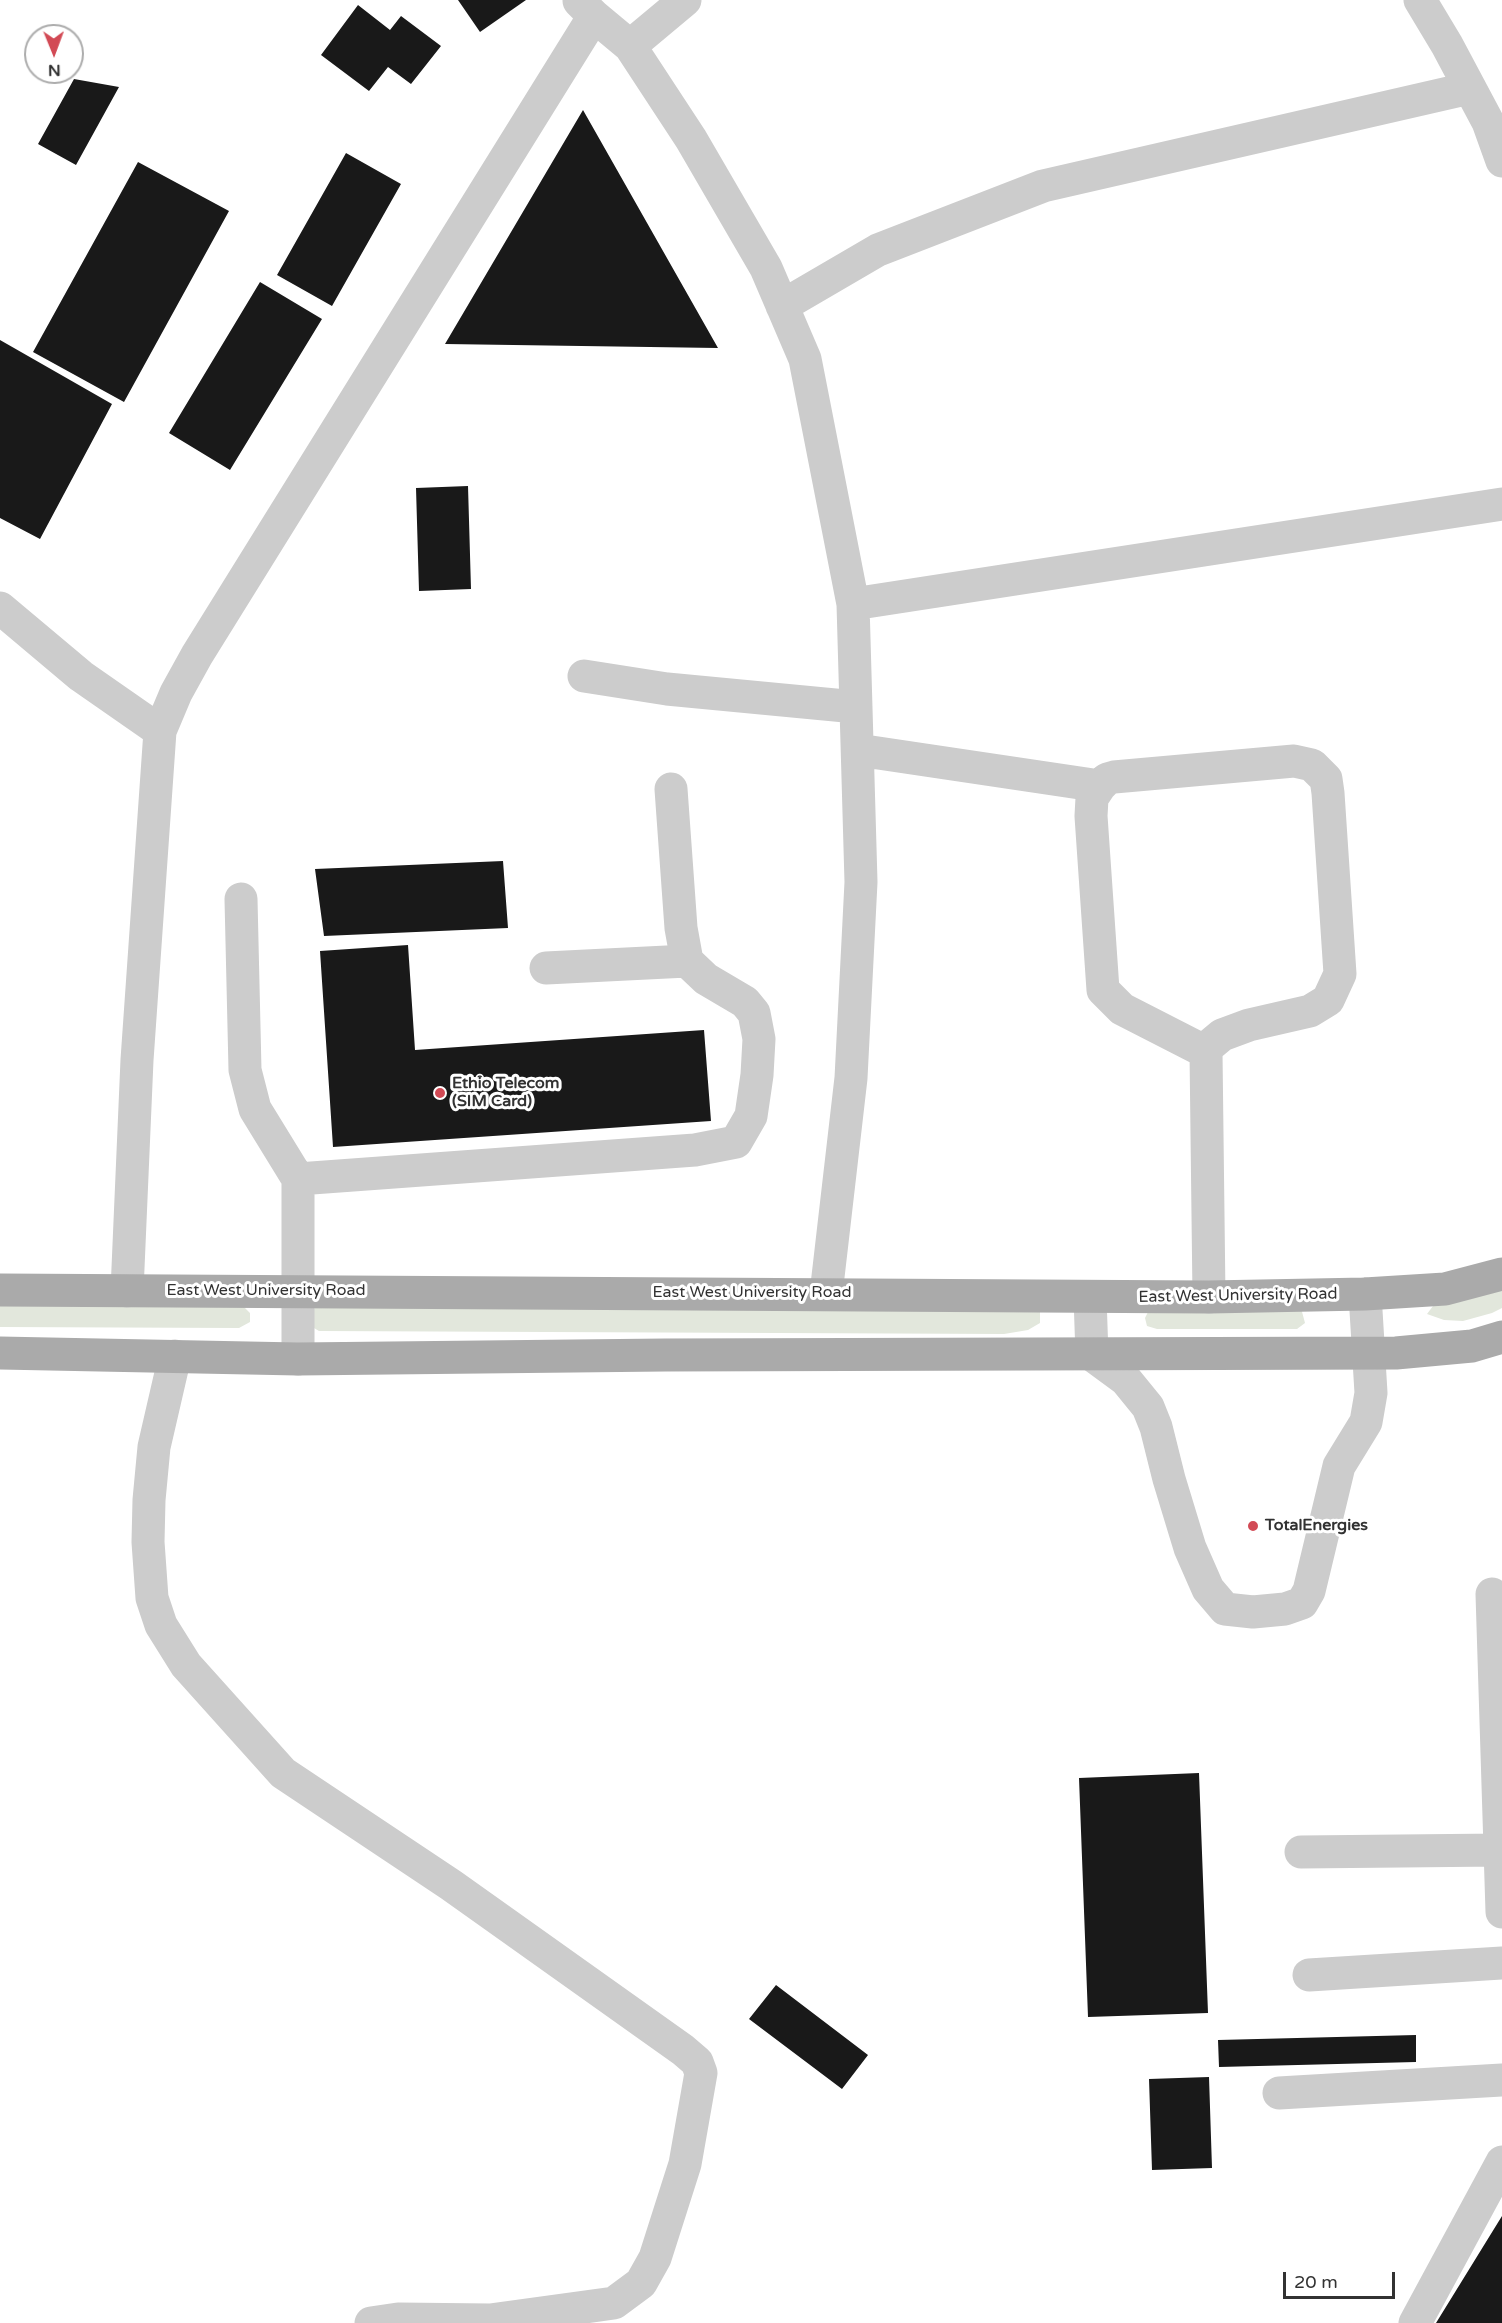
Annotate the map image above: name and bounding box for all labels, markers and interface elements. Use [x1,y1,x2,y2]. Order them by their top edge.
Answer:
north arrow [24,24,84,84]
text: N [48,60,61,80]
place label: Ethio Telecom (SIM Card) [452,1074,559,1112]
marker: Ethio Telecom (SIM Card) [433,1086,447,1100]
street label: East West University Road [166,1281,366,1301]
street label: East West University Road [652,1283,852,1303]
street label: East West University Road [1138,1285,1338,1307]
place label: TotalEnergies [1265,1516,1368,1536]
marker: TotalEnergies [1246,1519,1260,1533]
scale bar [1286,2260,1398,2298]
text: 20 m [1294,2271,1338,2293]

